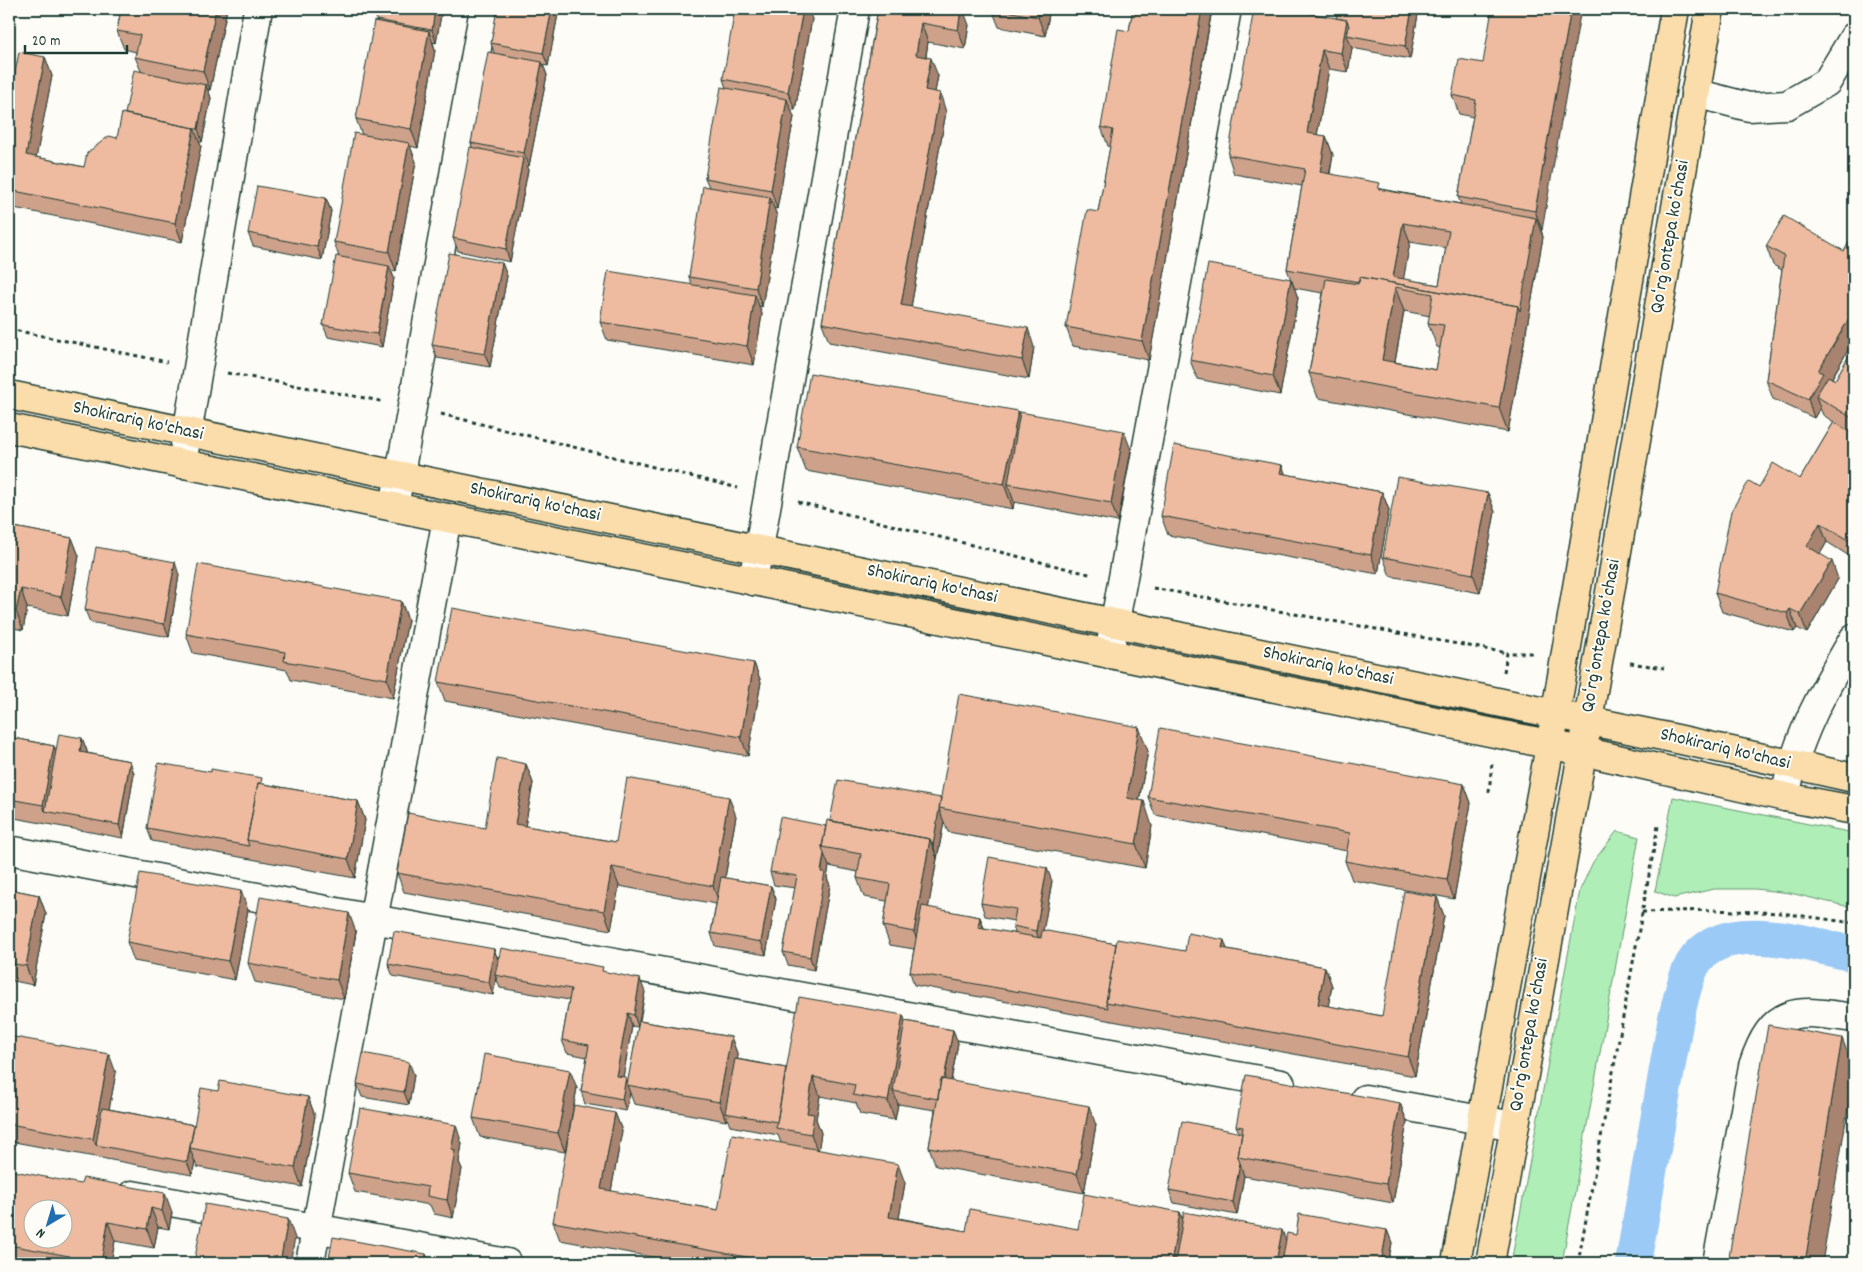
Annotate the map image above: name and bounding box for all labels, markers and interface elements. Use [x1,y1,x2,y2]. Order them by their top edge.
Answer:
scale bar [25,22,128,54]
text: 20 m [32,31,60,53]
street label: Qoʻrgʻontepa koʻchasi [1644,158,1698,316]
street label: Shokirariq ko'chasi [70,395,206,449]
street label: Shokirariq ko'chasi [467,476,603,530]
street label: Qoʻrgʻontepa koʻchasi [1575,557,1629,715]
street label: Shokirariq ko'chasi [864,558,1000,612]
street label: Shokirariq ko'chasi [1260,640,1396,694]
street label: Shokirariq ko'chasi [1657,722,1793,778]
street label: Qoʻrgʻontepa koʻchasi [1503,956,1557,1114]
north arrow [22,1200,72,1250]
text: N [32,1223,50,1243]

